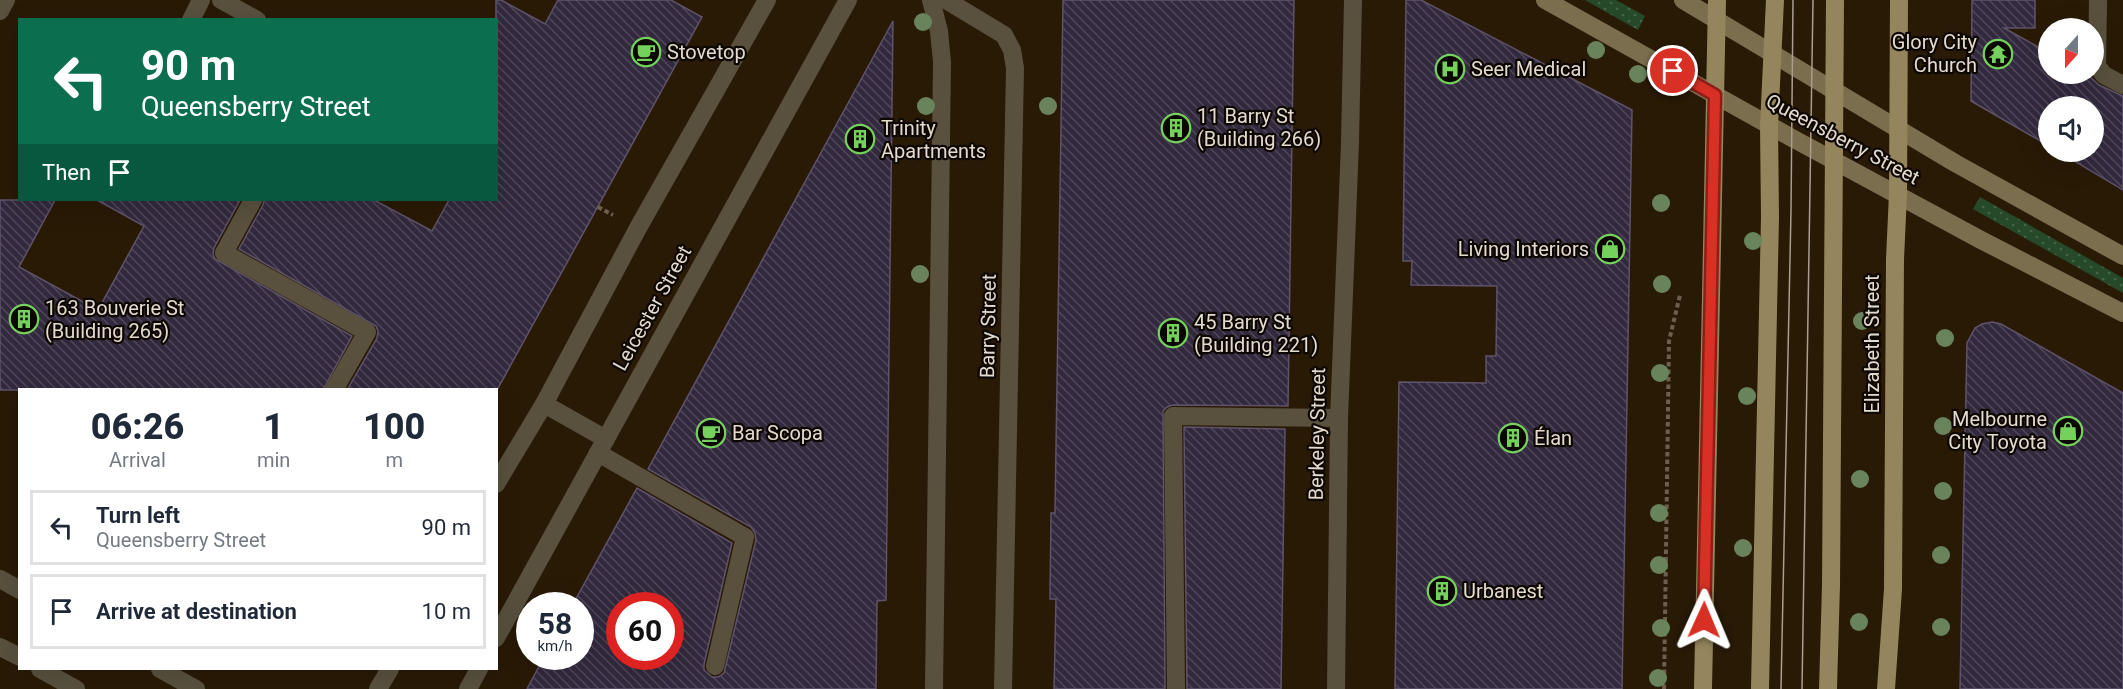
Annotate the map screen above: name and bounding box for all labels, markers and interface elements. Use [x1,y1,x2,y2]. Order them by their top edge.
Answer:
north arrow [2038,18,2104,84]
map controls [2038,18,2104,162]
place label: Glory City Church [1892,30,1978,77]
cafe icon: Stovetop [630,36,662,68]
temple icon: Glory City Church [1982,38,2014,70]
place label: Stovetop [667,40,746,64]
text: 90 m [141,41,236,90]
icon: left [42,42,120,120]
pin [1647,45,1698,96]
hospital icon: Seer Medical [1434,53,1466,85]
icon: arrive [1656,54,1689,87]
place label: Seer Medical [1471,57,1586,81]
street label: Queensberry Street [1762,88,1924,190]
text: Queensberry Street [141,91,371,123]
button: sound [2038,96,2104,162]
place label: 11 Barry St (Building 266) [1197,104,1321,151]
building icon: 11 Barry St (Building 266) [1160,112,1192,144]
place label: Trinity Apartments [881,116,986,163]
building icon: Trinity Apartments [844,123,876,155]
icon: arrive [103,156,136,189]
text: Then [42,160,91,185]
shop icon: Living Interiors [1594,233,1626,265]
place label: Living Interiors [1458,237,1589,261]
street label: Leicester Street [608,241,696,375]
street label: Barry Street [975,274,1001,378]
street label: Elizabeth Street [1860,274,1884,414]
place label: 163 Bouverie St (Building 265) [45,296,184,343]
building icon: 163 Bouverie St (Building 265) [8,303,40,335]
place label: 45 Barry St (Building 221) [1194,310,1318,357]
building icon: 45 Barry St (Building 221) [1157,317,1189,349]
street label: Berkeley Street [1304,367,1330,501]
text: 06:26 [91,406,184,448]
text: 1 [263,406,284,448]
text: 100 [363,406,425,448]
place label: Melbourne City Toyota [1948,407,2047,454]
shop icon: Melbourne City Toyota [2052,415,2084,447]
cafe icon: Bar Scopa [695,417,727,449]
place label: Bar Scopa [732,421,823,445]
building icon: Élan [1497,422,1529,454]
place label: Élan [1534,426,1572,450]
text: Arrival [109,448,166,472]
text: min [257,448,290,472]
text: m [385,448,403,472]
text: Turn left [96,503,180,528]
icon: left [45,511,78,544]
text: 90 m [422,515,471,540]
text: Queensberry Street [96,528,266,552]
building icon: Urbanest [1426,575,1458,607]
place label: Urbanest [1463,579,1543,603]
position arrow [1672,588,1736,652]
speed limit sign: 60 [606,592,684,670]
icon: arrive [45,595,78,628]
text: Arrive at destination [96,599,297,624]
text: 10 m [422,599,471,624]
text: 58 [538,606,572,641]
text: km/h [537,637,573,655]

